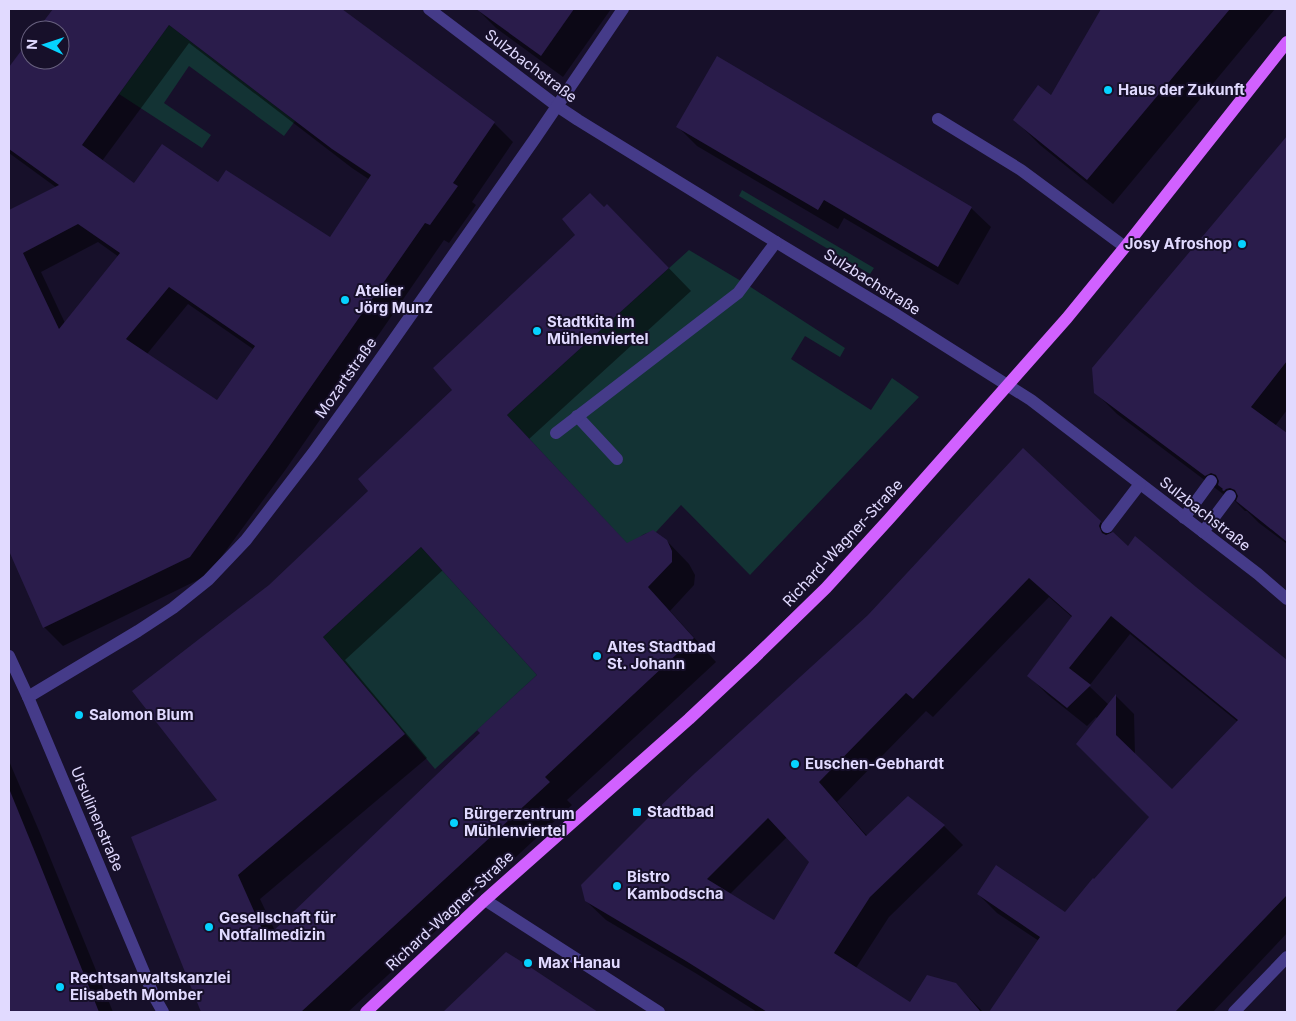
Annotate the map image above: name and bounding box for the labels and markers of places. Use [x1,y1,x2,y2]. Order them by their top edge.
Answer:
place label: Haus der Zukunft [1118,80,1245,99]
marker: Haus der Zukunft [1102,84,1114,96]
place label: Josy Afroshop [1125,234,1232,253]
marker: Josy Afroshop [1236,238,1248,250]
place label: Atelier Jörg Munz [355,281,433,317]
marker: Atelier Jörg Munz [339,294,351,306]
place label: Stadtkita im Mühlenviertel [547,312,648,348]
marker: Stadtkita im Mühlenviertel [531,325,543,337]
place label: Altes Stadtbad St. Johann [607,637,716,673]
marker: Altes Stadtbad St. Johann [591,650,603,662]
place label: Salomon Blum [89,705,194,724]
marker: Salomon Blum [73,709,85,721]
place label: Euschen-Gebhardt [805,754,944,773]
marker: Euschen-Gebhardt [789,758,801,770]
place label: Stadtbad [647,802,714,821]
place label: Bürgerzentrum Mühlenviertel [464,804,575,840]
marker: Stadtbad [631,806,643,818]
marker: Bürgerzentrum Mühlenviertel [448,817,460,829]
place label: Bistro Kambodscha [627,867,724,903]
marker: Bistro Kambodscha [611,880,623,892]
place label: Gesellschaft für Notfallmedizin [219,908,336,944]
marker: Gesellschaft für Notfallmedizin [203,921,215,933]
place label: Max Hanau [538,953,620,972]
marker: Max Hanau [522,957,534,969]
place label: Rechtsanwaltskanzlei Elisabeth Momber [70,968,231,1004]
marker: Rechtsanwaltskanzlei Elisabeth Momber [54,981,66,993]

